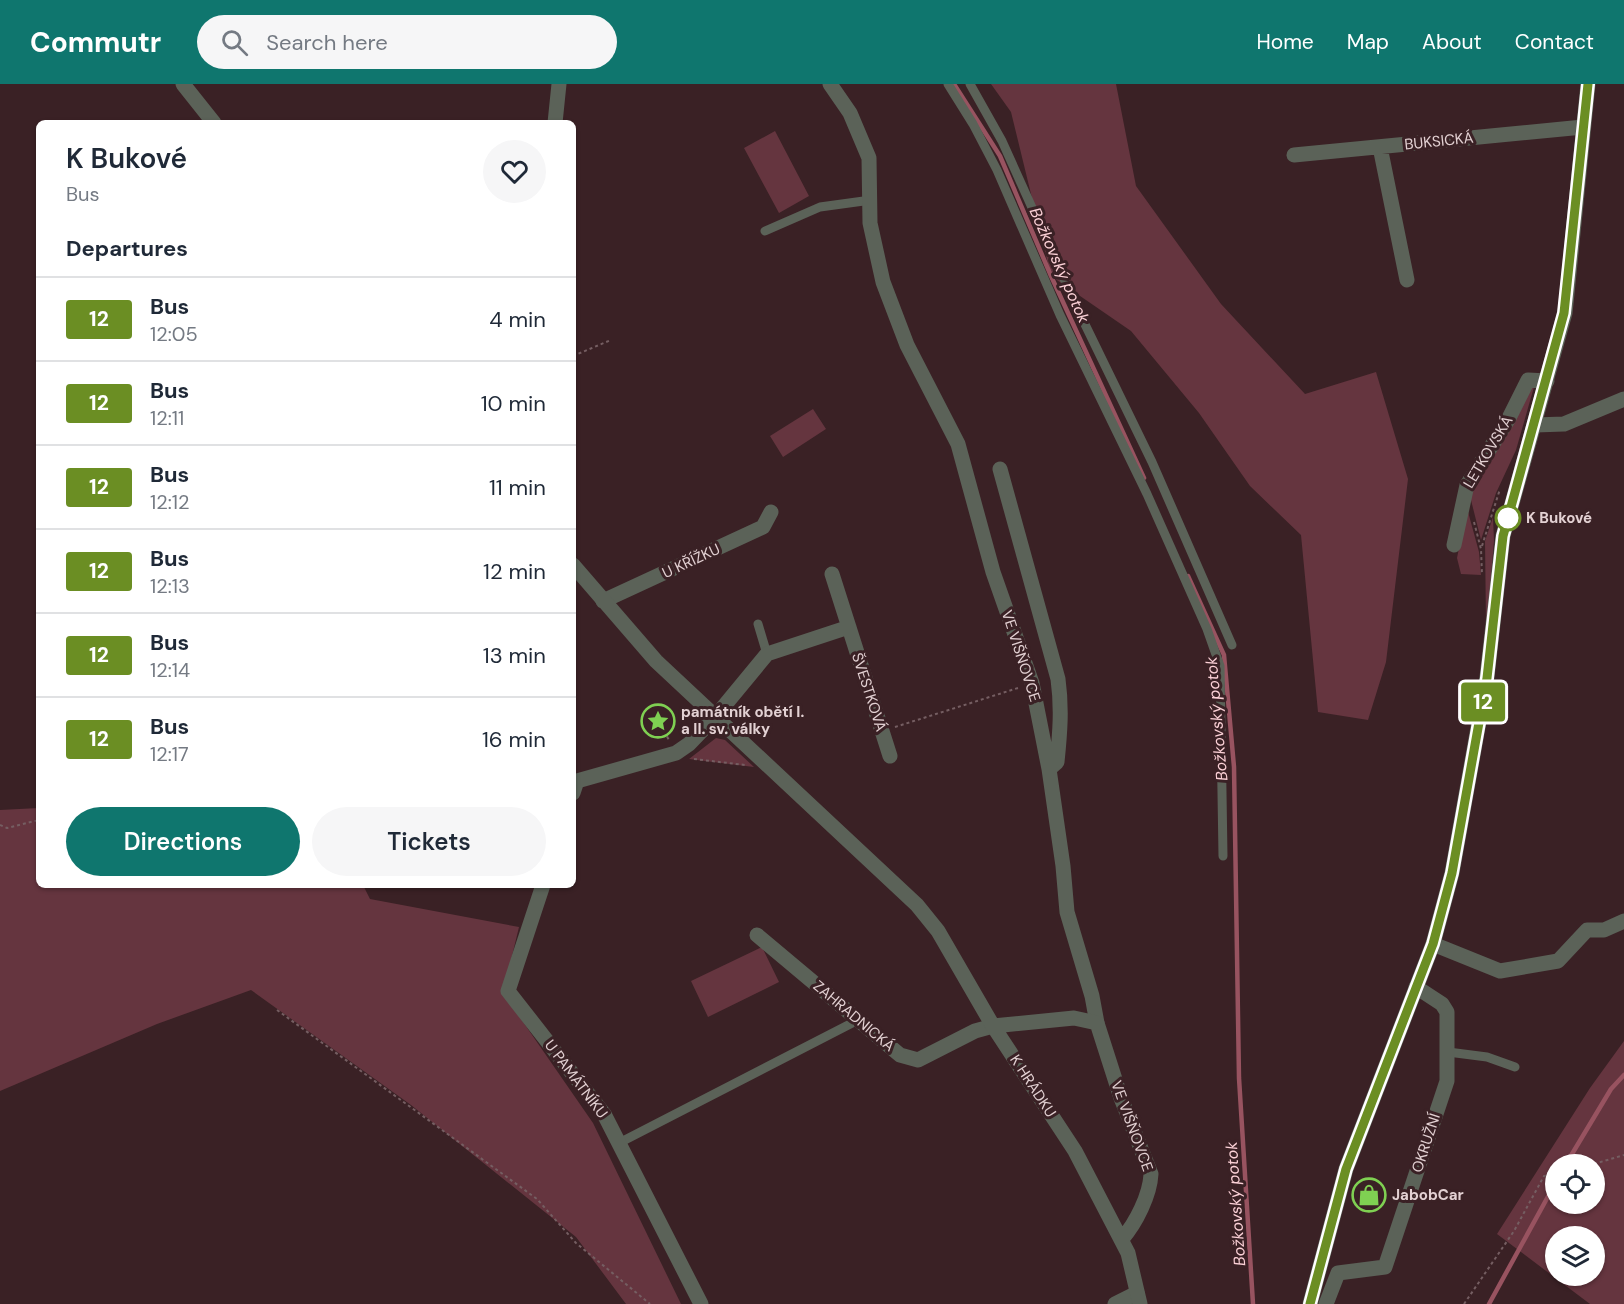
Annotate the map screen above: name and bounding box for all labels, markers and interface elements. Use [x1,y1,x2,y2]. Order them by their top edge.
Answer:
search box [197,15,617,69]
text: Commutr [30,24,161,61]
icon: search [218,26,251,59]
text: Search here [266,28,388,57]
text: Home [1256,28,1314,56]
text: Map [1347,28,1389,56]
text: About [1422,28,1482,56]
text: Contact [1515,28,1594,56]
street label: BUKSICKÁ [1403,127,1475,155]
text: K Bukové [66,140,187,177]
button: heart [483,140,546,203]
text: Bus [66,181,100,207]
water label: Božkovský potok [1025,204,1095,327]
text: Departures [66,234,188,263]
text: Bus [150,292,189,321]
text: 12 [89,305,109,333]
text: 4 min [489,305,546,334]
text: 12:05 [150,321,198,347]
text: Bus [150,376,189,405]
text: 12 [89,389,109,417]
text: 10 min [481,389,546,418]
text: 12:11 [150,405,184,431]
street label: LETKOVSKÁ [1459,412,1517,492]
text: Bus [150,460,189,489]
text: 12 [89,473,109,501]
text: 11 min [489,473,546,502]
text: 12:12 [150,489,190,515]
marker: K Bukové [1495,505,1521,531]
place label: K Bukové [1526,508,1592,528]
street label: U KŘÍŽKU [659,539,723,583]
text: Bus [150,544,189,573]
text: 12 [89,557,109,585]
text: 12 min [483,557,546,586]
text: 12:13 [150,573,190,599]
street label: VE VIŠŇOVCE [997,608,1045,704]
text: Bus [150,628,189,657]
text: 12 [89,641,109,669]
text: 13 min [483,641,546,670]
street label: ŠVESTKOVÁ [847,650,891,734]
water label: Božkovský potok [1201,655,1232,782]
text: 12:14 [150,657,190,683]
line badge: 12 [1456,682,1510,722]
text: 12 [1473,688,1493,716]
place label: památník obětí I. a II. sv. války [681,702,804,739]
place icon: památník obětí I. a II. sv. války [640,703,676,739]
text: Bus [150,712,189,741]
text: 12 [89,725,109,753]
text: 16 min [482,725,546,754]
text: 12:17 [150,741,189,767]
button: Directions [66,807,300,876]
button: Tickets [312,807,546,876]
street label: ZAHRADNICKÁ [809,976,899,1056]
street label: U PAMÁTNÍKU [540,1036,612,1122]
street label: K HRÁDKU [1005,1051,1061,1121]
street label: VE VIŠŇOVCE [1106,1078,1158,1174]
street label: OKRUŽNÍ [1407,1110,1445,1175]
water label: Božkovský potok [1221,1140,1250,1267]
map controls [1545,1154,1605,1286]
button: locate [1545,1154,1605,1214]
shop icon: JabobCar [1351,1177,1387,1213]
place label: JabobCar [1392,1185,1464,1205]
button: layers [1545,1226,1605,1286]

